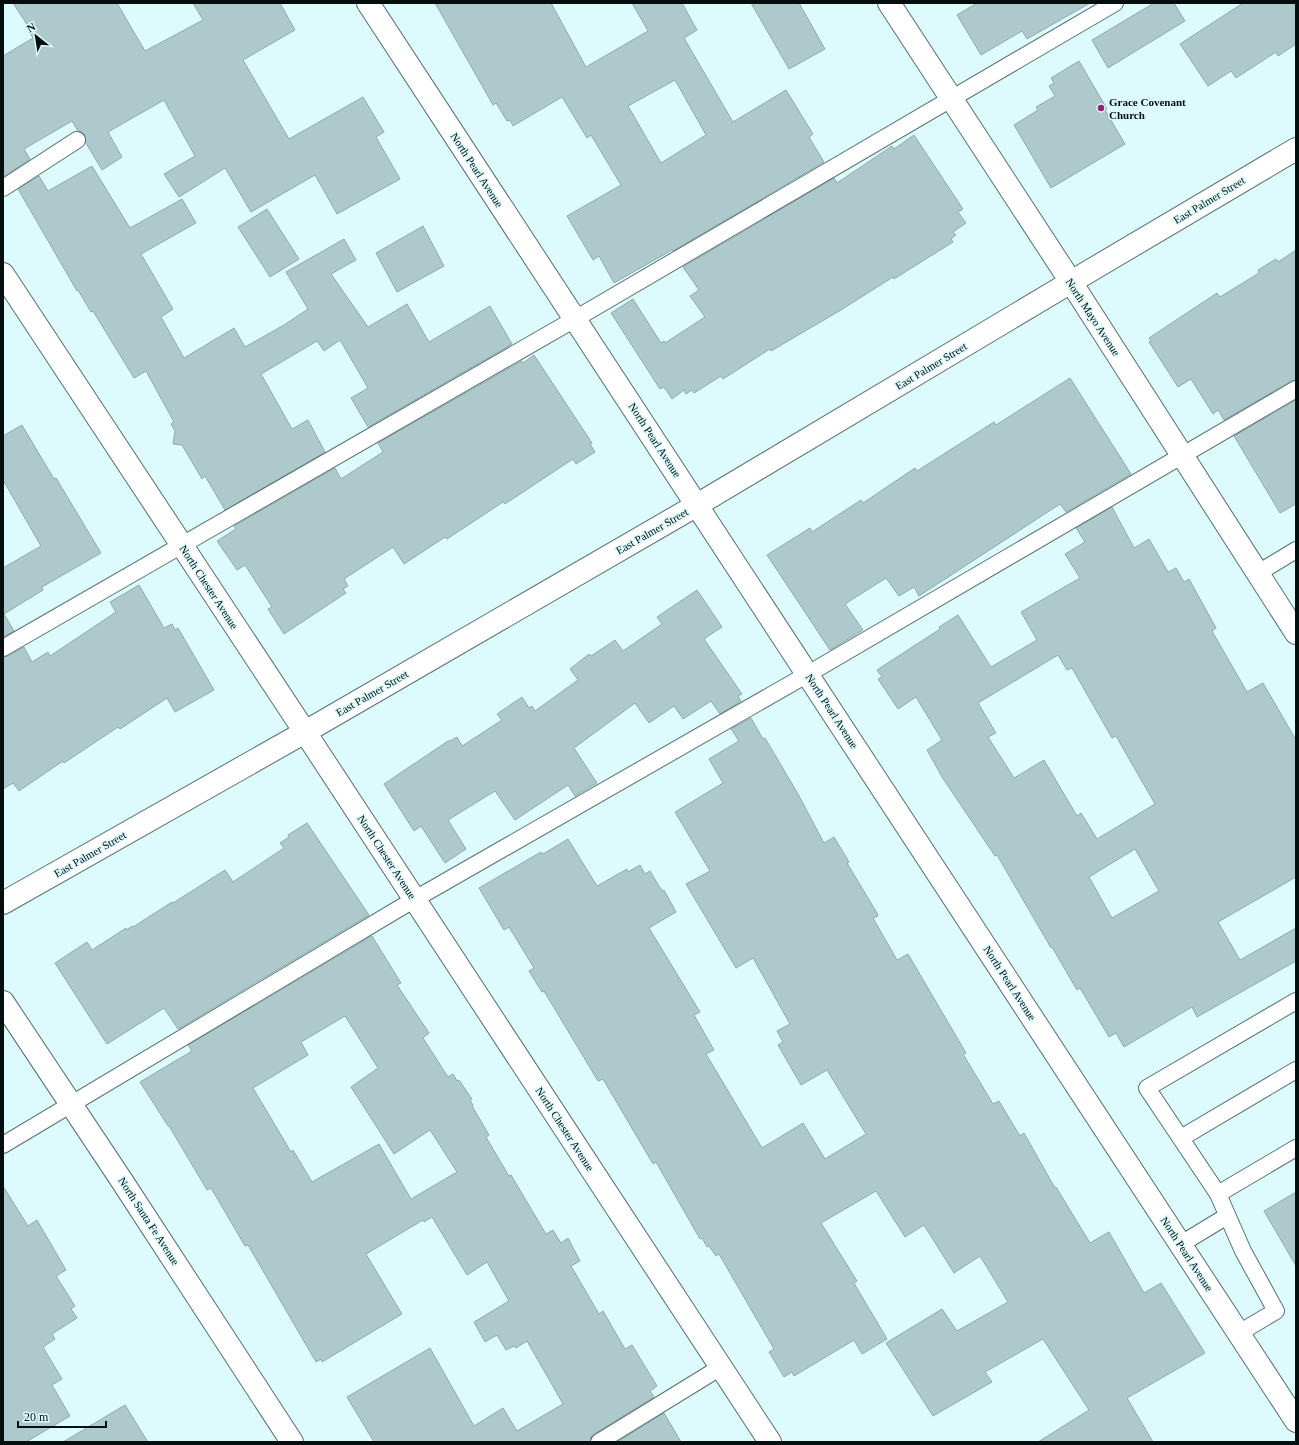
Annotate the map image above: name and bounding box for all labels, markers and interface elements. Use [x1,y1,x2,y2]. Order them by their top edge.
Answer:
north arrow [16,16,56,56]
text: N [25,20,37,35]
place label: Grace Covenant Church [1109,96,1186,121]
marker: Grace Covenant Church [1096,103,1106,113]
street label: North Pearl Avenue [448,130,506,210]
street label: East Palmer Street [1171,174,1247,226]
street label: North Mayo Avenue [1064,276,1122,358]
street label: East Palmer Street [893,340,969,392]
street label: North Pearl Avenue [626,400,684,480]
street label: East Palmer Street [614,505,690,557]
street label: North Chester Avenue [177,543,241,631]
street label: East Palmer Street [334,667,410,719]
street label: North Pearl Avenue [803,671,861,751]
street label: North Chester Avenue [355,813,419,901]
street label: East Palmer Street [52,828,128,880]
street label: North Pearl Avenue [981,943,1039,1023]
street label: North Chester Avenue [533,1085,597,1173]
street label: North Santa Fe Avenue [116,1175,182,1267]
street label: North Pearl Avenue [1158,1214,1216,1294]
scale bar [18,1403,106,1429]
text: 20 m [24,1410,49,1424]

